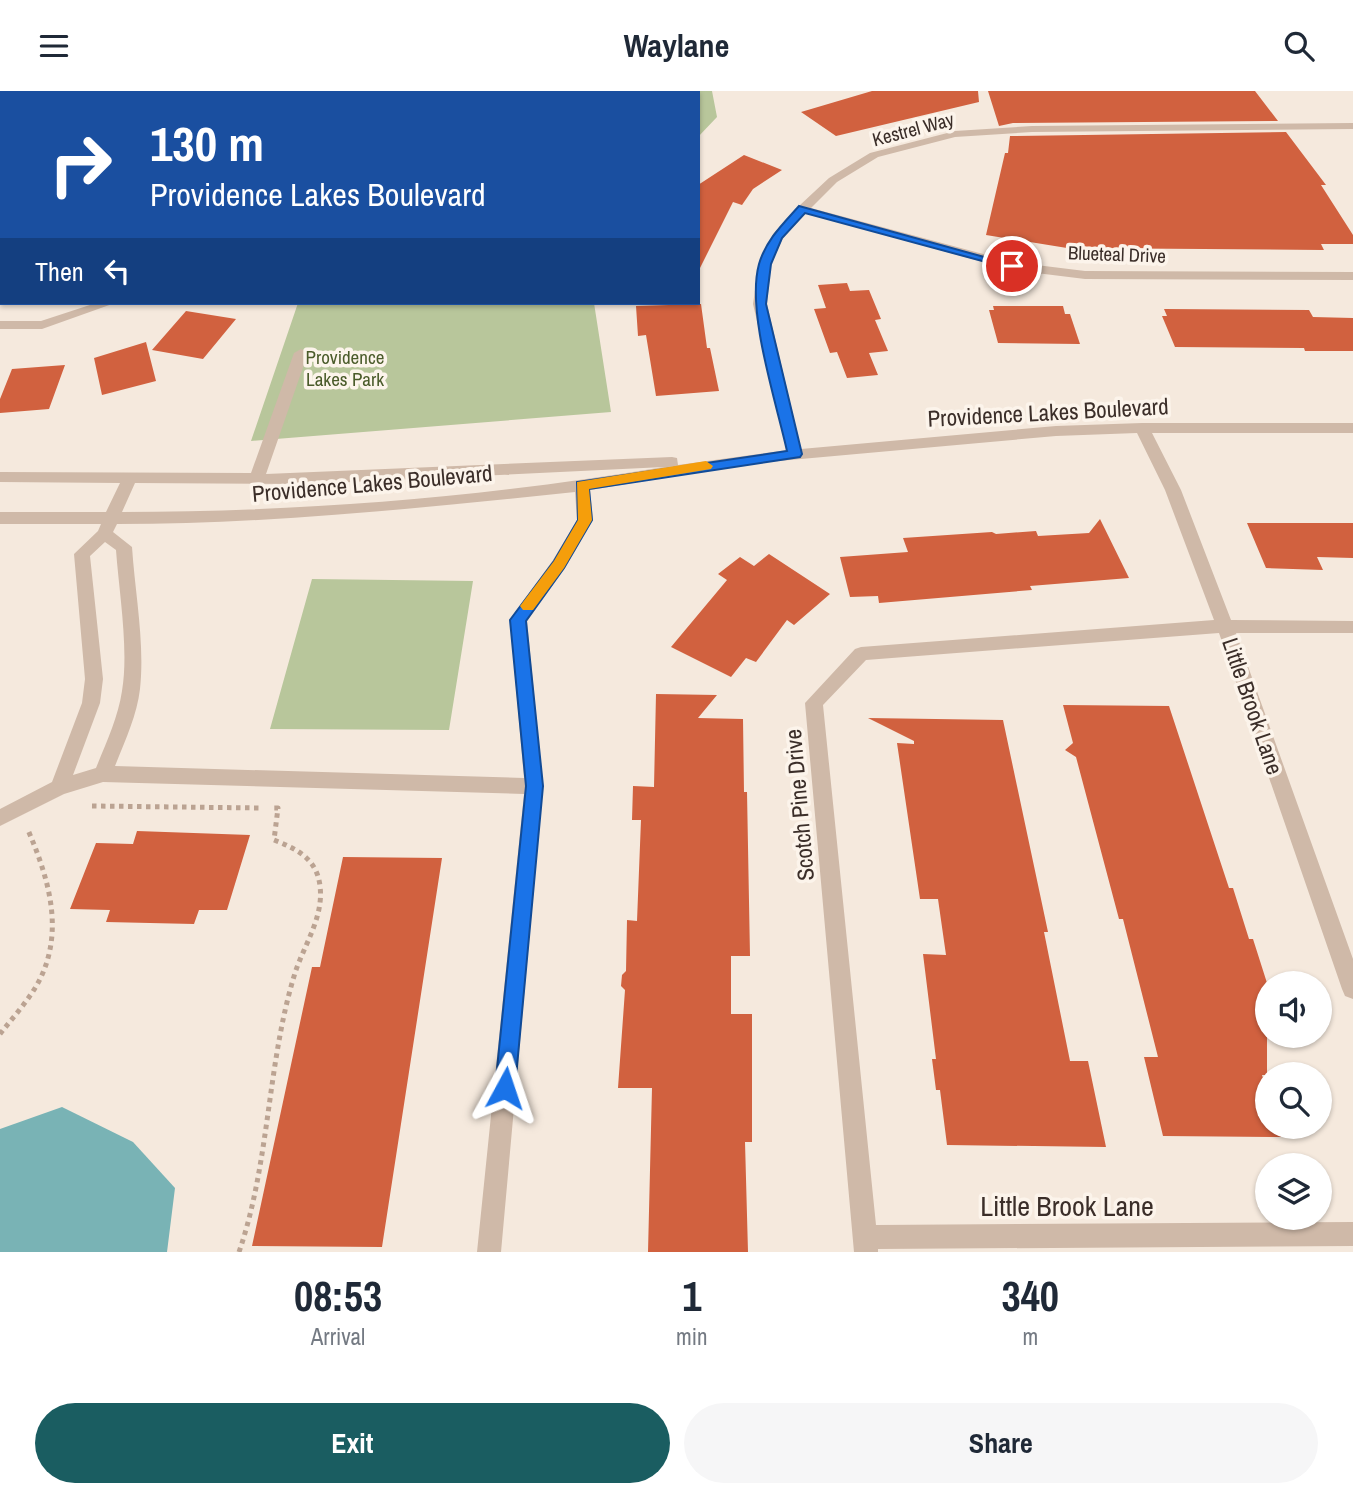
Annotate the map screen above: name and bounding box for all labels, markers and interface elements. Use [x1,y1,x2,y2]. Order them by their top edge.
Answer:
text: Waylane [624,24,729,67]
icon: menu [35,27,73,65]
icon: search [1280,27,1318,65]
street label: Kestrel Way [869,106,957,152]
text: 130 m [150,110,264,176]
icon: right [35,119,126,210]
text: Providence Lakes Boulevard [150,173,486,216]
pin [982,236,1042,296]
street label: Blueteal Drive [1068,239,1166,269]
icon: arrive [993,247,1031,285]
icon: left [98,252,136,290]
text: Then [35,254,84,289]
park label: Providence Lakes Park [306,344,384,392]
street label: Providence Lakes Boulevard [927,390,1169,434]
street label: Providence Lakes Boulevard [251,457,493,509]
street label: Little Brook Lane [1215,634,1291,778]
street label: Scotch Pine Drive [777,728,821,882]
map controls [1255,971,1332,1230]
button: sound [1255,971,1332,1048]
position arrow [468,1051,542,1125]
button: search [1255,1062,1332,1139]
button: layers [1255,1153,1332,1230]
street label: Little Brook Lane [980,1187,1154,1225]
text: 08:53 [294,1268,382,1324]
text: 1 [682,1268,701,1324]
text: 340 [1002,1268,1059,1324]
text: Arrival [311,1321,365,1352]
text: min [676,1321,708,1352]
text: m [1022,1321,1038,1352]
button: Exit [35,1403,670,1483]
button: Share [684,1403,1318,1483]

